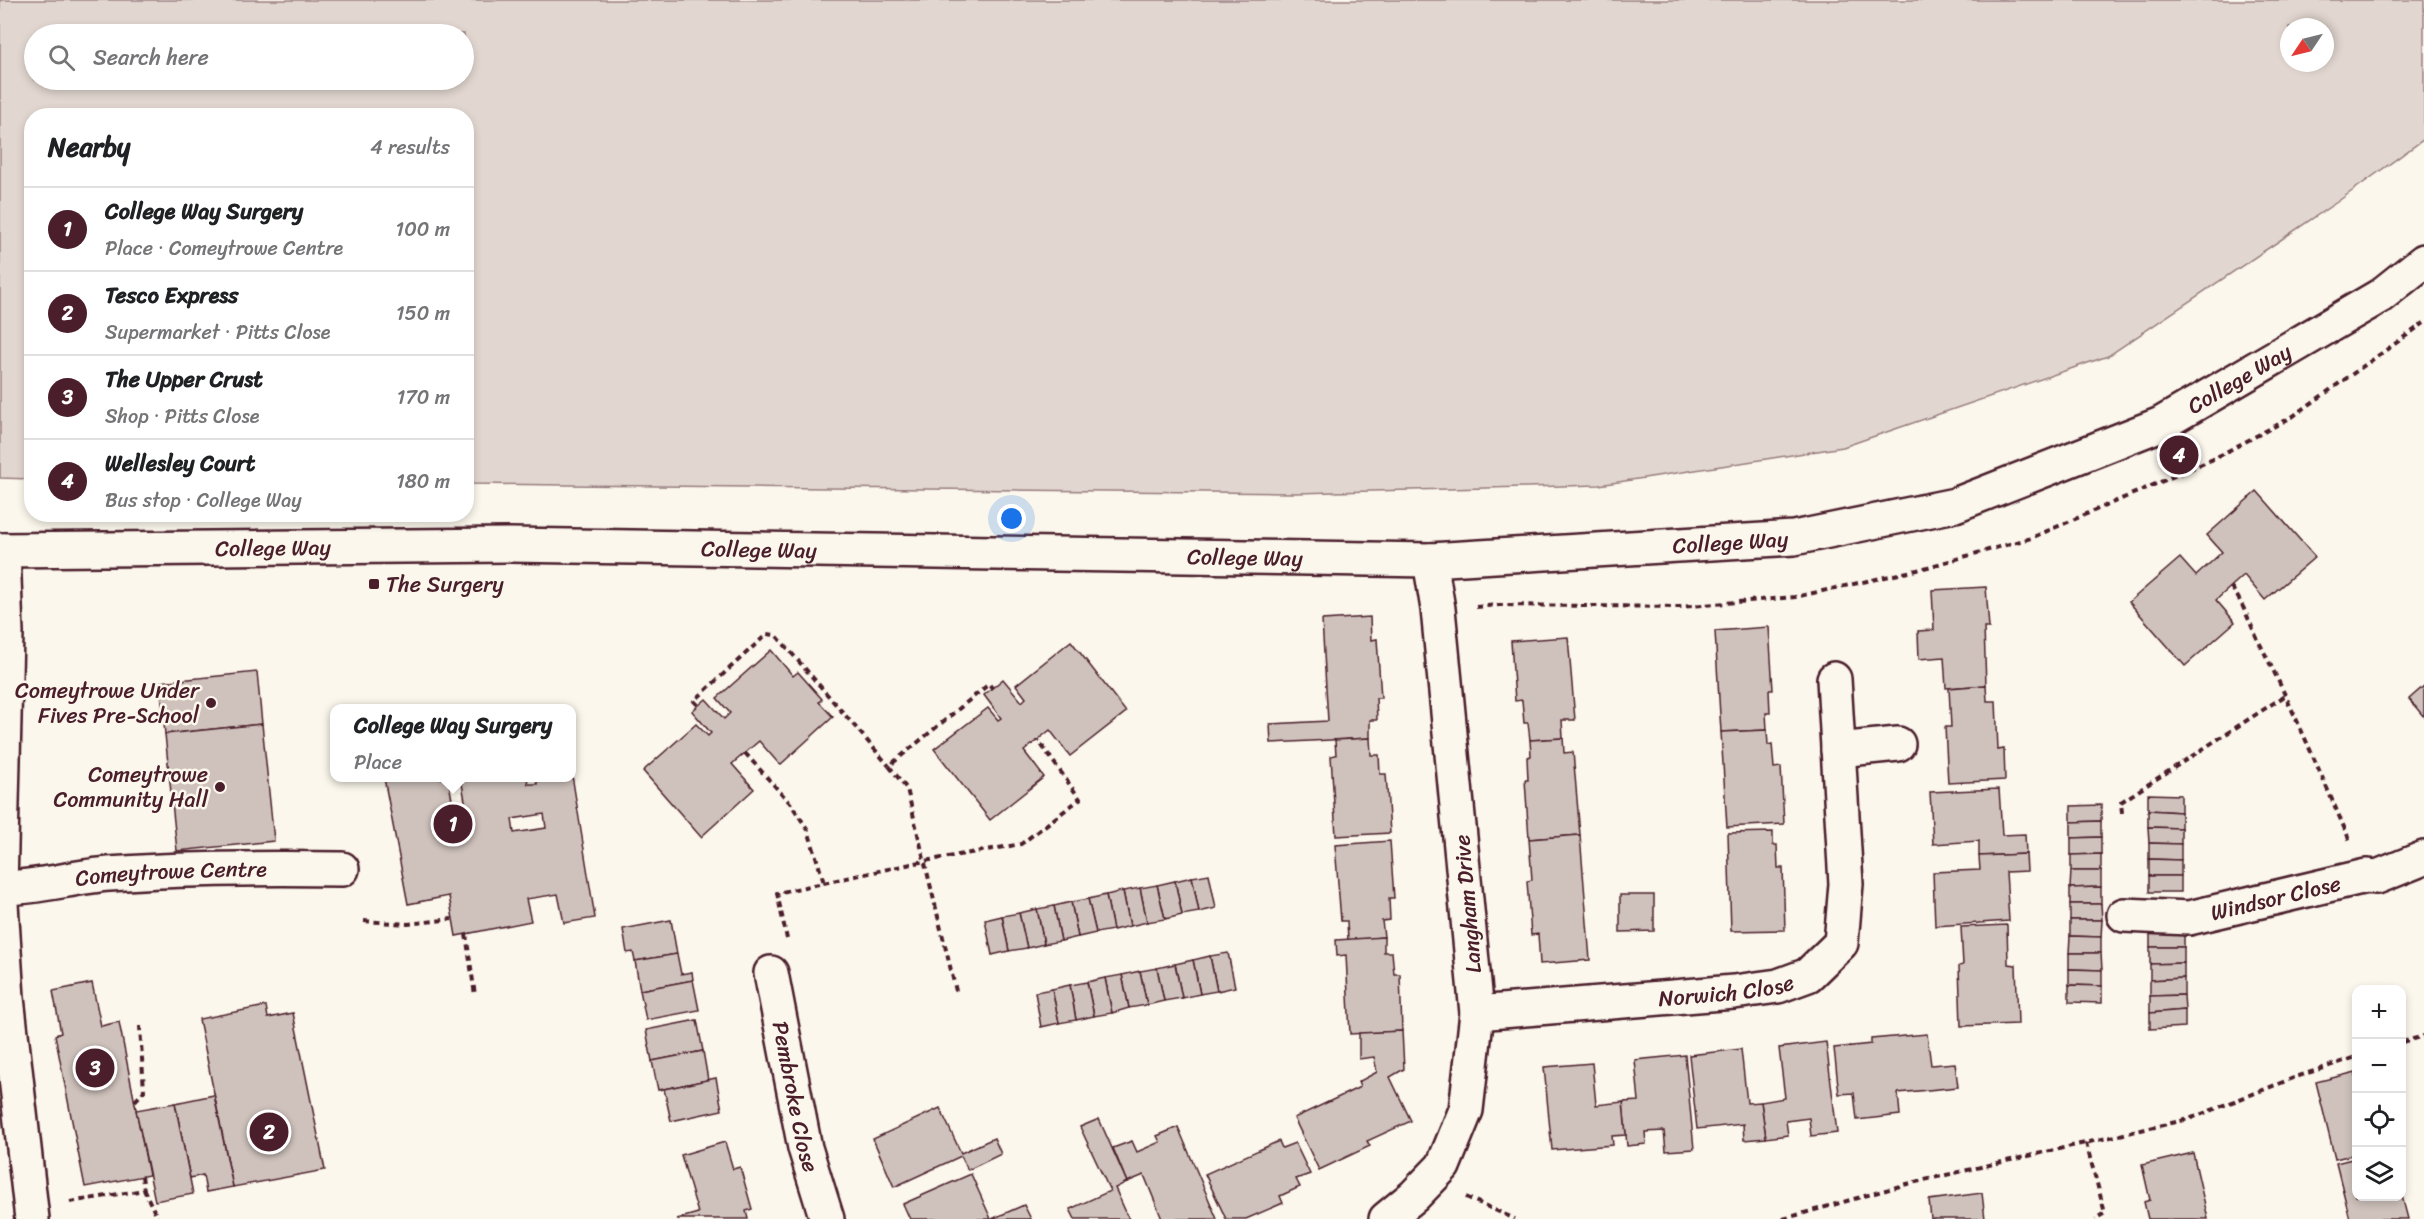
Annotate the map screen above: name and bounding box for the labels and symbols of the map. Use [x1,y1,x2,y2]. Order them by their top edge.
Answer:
north arrow [2280,18,2334,72]
street label: College Way [2180,332,2300,425]
pin: 4 [2160,432,2198,478]
your location [997,504,1026,533]
street label: College Way [1671,519,1790,565]
street label: College Way [215,528,332,568]
street label: College Way [701,529,818,570]
street label: College Way [1187,537,1304,578]
place label: The Surgery [386,565,504,604]
marker: The Surgery [367,577,381,591]
place label: Comeytrowe Under Fives Pre-School [15,671,201,735]
marker: Comeytrowe Under Fives Pre-School [204,696,218,710]
place label: Comeytrowe Community Hall [54,755,209,819]
marker: Comeytrowe Community Hall [213,780,227,794]
pin: 1 [434,802,472,846]
street label: Langham Drive [1442,833,1493,975]
street label: Comeytrowe Centre [72,850,267,898]
street label: Windsor Close [2207,864,2345,932]
street label: Norwich Close [1657,963,1800,1018]
street label: Pembroke Close [761,1018,830,1177]
pin: 3 [76,1046,115,1090]
pin: 2 [250,1110,288,1154]

